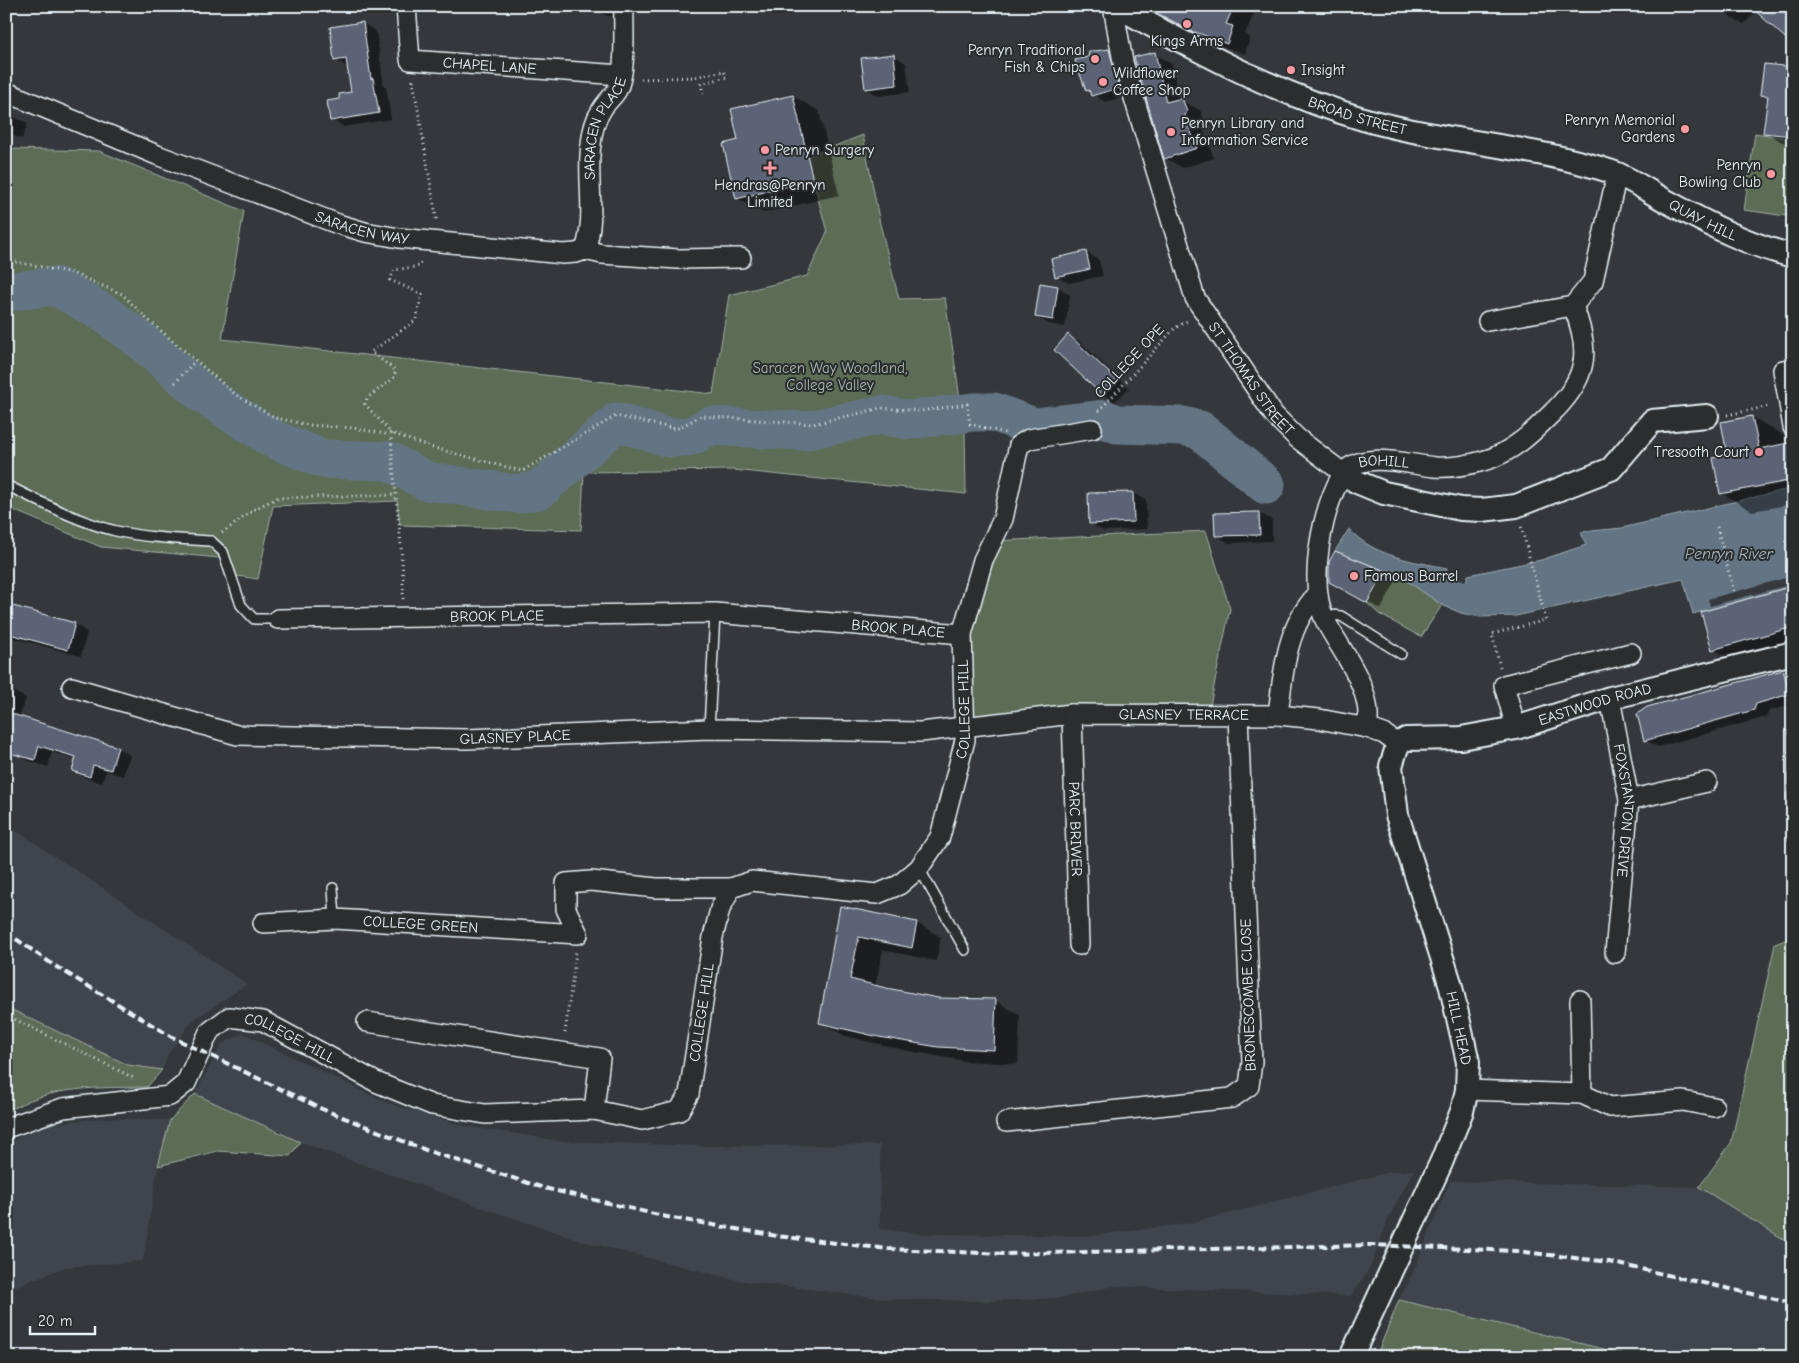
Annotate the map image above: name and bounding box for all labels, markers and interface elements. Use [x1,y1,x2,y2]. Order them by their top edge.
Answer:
marker: Kings Arms [1181,18,1193,30]
place label: Kings Arms [1151,32,1223,50]
place label: Penryn Traditional Fish & Chips [968,41,1085,76]
street label: CHAPEL LANE [442,53,537,78]
marker: Penryn Traditional Fish & Chips [1089,53,1101,65]
place label: Insight [1301,61,1346,79]
place label: Wildflower Coffee Shop [1113,64,1190,99]
marker: Insight [1285,64,1297,76]
street label: SARACEN PLACE [581,75,630,180]
marker: Wildflower Coffee Shop [1097,76,1109,88]
street label: BROAD STREET [1306,92,1409,139]
place label: Penryn Memorial Gardens [1565,111,1675,146]
place label: Penryn Library and Information Service [1181,114,1309,149]
marker: Penryn Memorial Gardens [1679,123,1691,135]
marker: Penryn Library and Information Service [1165,126,1177,138]
place label: Penryn Surgery [775,141,874,159]
marker: Penryn Surgery [759,144,771,156]
place label: Penryn Bowling Club [1679,156,1761,191]
marker: Hendras@Penryn Limited [764,162,776,174]
marker: Penryn Bowling Club [1765,168,1777,180]
place label: Hendras@Penryn Limited [714,176,826,211]
street label: QUAY HILL [1666,195,1740,245]
street label: SARACEN WAY [313,207,410,248]
street label: ST THOMAS STREET [1205,319,1298,439]
street label: COLLEGE OPE [1090,320,1168,402]
park label: Saracen Way Woodland, College Valley [753,359,907,394]
place label: Tresooth Court [1654,443,1750,461]
marker: Tresooth Court [1753,446,1765,458]
street label: BOHILL [1357,451,1411,472]
water label: Penryn River [1685,545,1774,563]
place label: Famous Barrel [1364,567,1458,585]
marker: Famous Barrel [1348,570,1360,582]
street label: BROOK PLACE [450,606,544,626]
street label: BROOK PLACE [851,616,946,642]
street label: COLLEGE HILL [952,659,974,761]
street label: EASTWOOD ROAD [1536,679,1653,729]
street label: GLASNEY TERRACE [1119,705,1249,724]
street label: GLASNEY PLACE [459,726,571,748]
street label: FOXSTANTON DRIVE [1610,742,1639,878]
street label: PARC BRIWER [1065,781,1086,877]
street label: COLLEGE GREEN [363,912,479,937]
street label: BRONESCOMBE CLOSE [1236,918,1260,1072]
street label: COLLEGE HILL [685,961,718,1063]
street label: HILL HEAD [1442,990,1476,1066]
street label: COLLEGE HILL [243,1010,339,1068]
scale bar [30,1303,95,1335]
text: 20 m [38,1312,72,1330]

